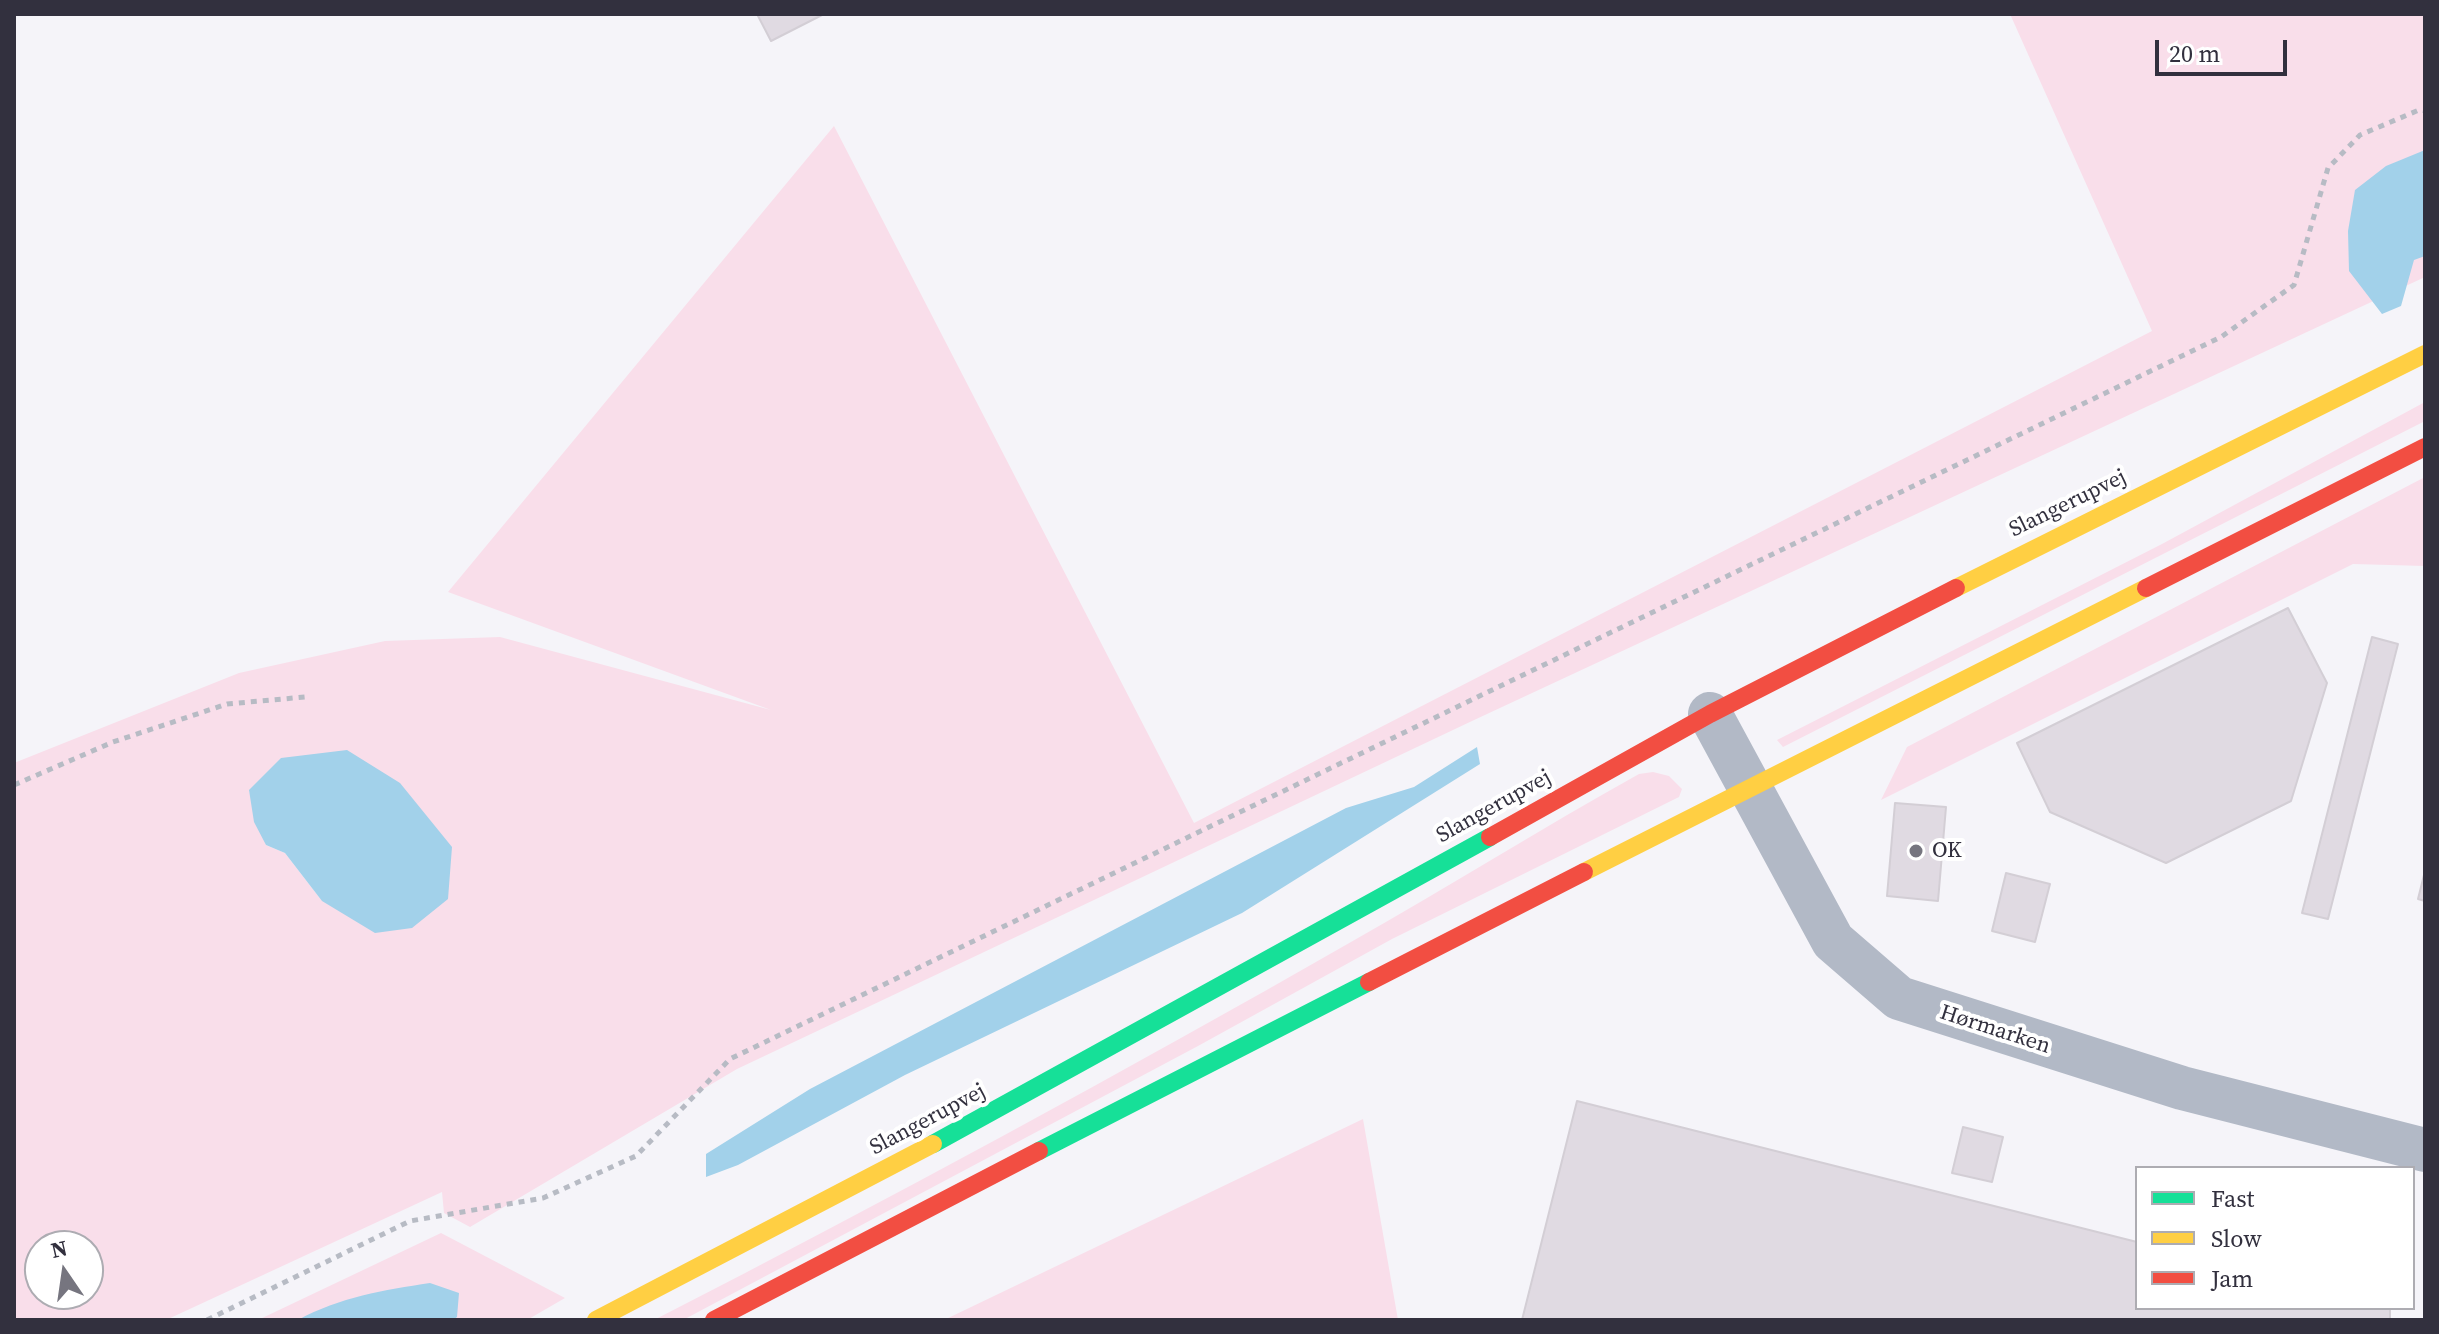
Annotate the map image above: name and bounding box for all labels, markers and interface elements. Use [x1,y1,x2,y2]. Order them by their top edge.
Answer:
scale bar [2159,24,2291,74]
text: 20 m [2169,37,2220,70]
street label: Slangerupvej [2005,464,2131,544]
street label: Slangerupvej [1432,765,1556,849]
place label: OK [1932,838,1962,864]
marker: OK [1907,842,1925,860]
street label: Hørmarken [1937,1000,2053,1060]
street label: Slangerupvej [866,1079,990,1161]
legend [2135,1166,2415,1310]
text: Fast [2211,1182,2254,1215]
text: Slow [2211,1222,2262,1255]
north arrow [24,1230,104,1310]
text: N [48,1232,70,1265]
text: Jam [2211,1262,2253,1295]

